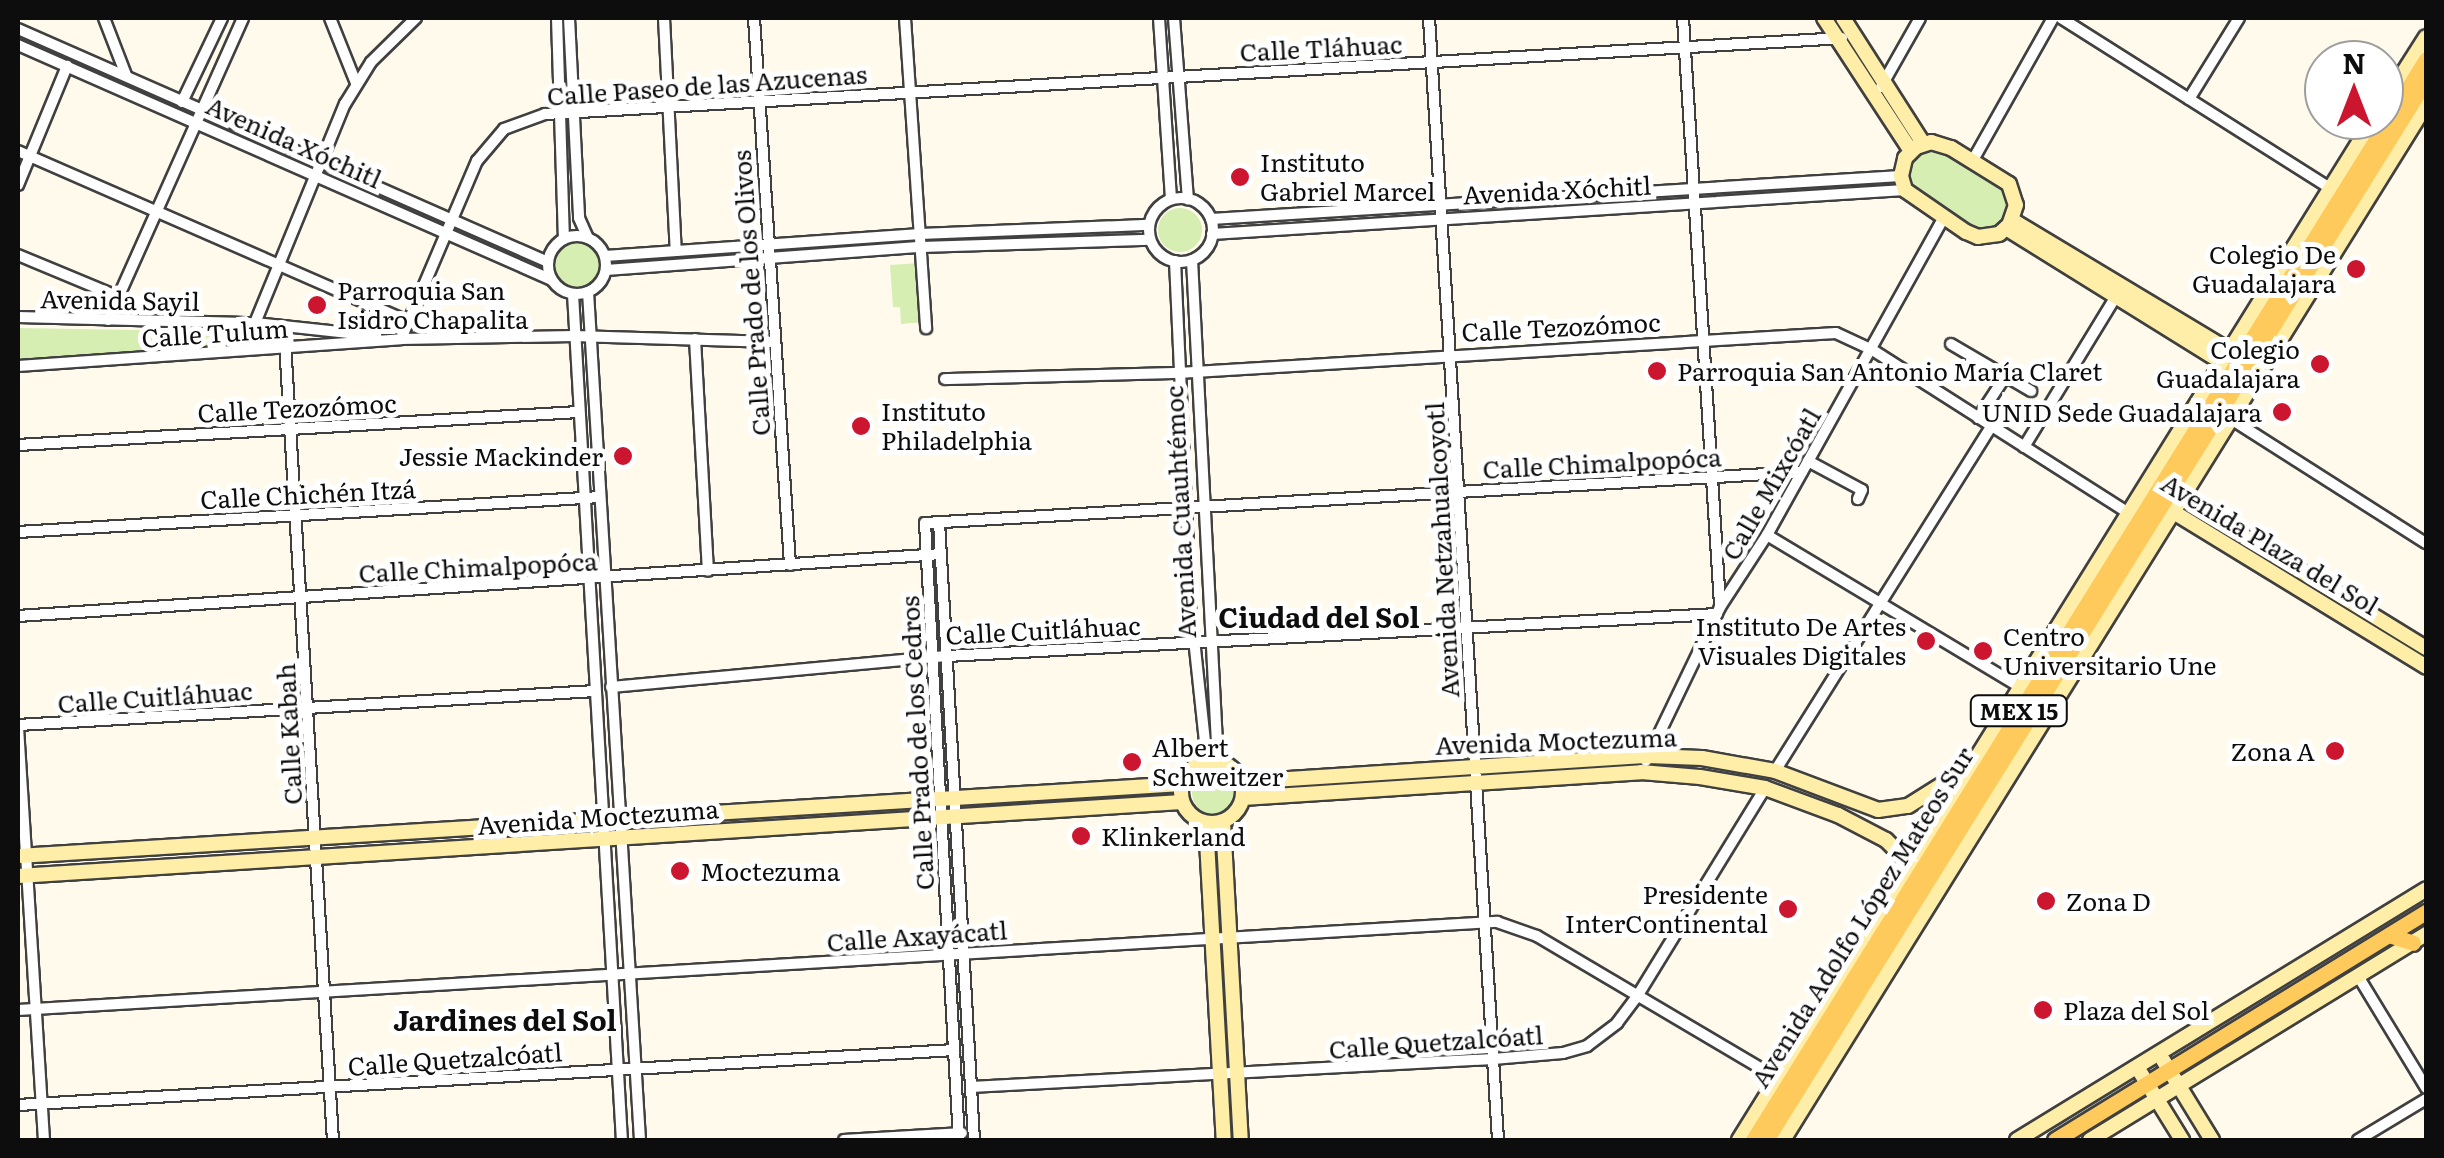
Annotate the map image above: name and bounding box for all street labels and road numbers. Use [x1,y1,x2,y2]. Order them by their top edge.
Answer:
street label: Calle Tláhuac [1239,29,1403,67]
street label: Calle Paseo de las Azucenas [546,59,868,111]
street label: Avenida Xóchitl [202,90,386,194]
street label: Calle Prado de los Olivos [726,149,776,437]
street label: Avenida Xóchitl [1462,170,1652,210]
street label: Avenida Sayil [40,284,200,316]
street label: Calle Tezozómoc [1461,307,1661,347]
street label: Calle Tulum [141,313,289,353]
street label: Avenida Cuauhtémoc [1158,385,1202,639]
street label: Calle Tezozómoc [197,388,397,428]
street label: Avenida Netzahualcoyotl [1419,401,1465,699]
street label: Calle Mixcóatl [1715,403,1827,565]
street label: Calle Chimalpopóca [1482,442,1722,484]
street label: Avenida Plaza del Sol [2156,467,2384,621]
street label: Calle Chichén Itzá [200,473,416,515]
street label: Calle Chimalpopóca [358,546,598,588]
street label: Calle Prado de los Cedros [894,595,940,891]
street label: Calle Cuitláhuac [945,610,1141,650]
street label: Calle Kabah [270,663,308,805]
street label: Calle Cuitláhuac [57,675,253,719]
road number: MEX 15 [1969,694,2069,728]
street label: Avenida Moctezuma [1435,722,1677,760]
street label: Avenida Adolfo López Mateos Sur [1744,741,1980,1093]
street label: Avenida Moctezuma [476,794,720,840]
street label: Calle Axayácatl [826,915,1008,957]
street label: Calle Quetzalcóatl [1328,1020,1544,1064]
street label: Calle Quetzalcóatl [347,1037,563,1081]

